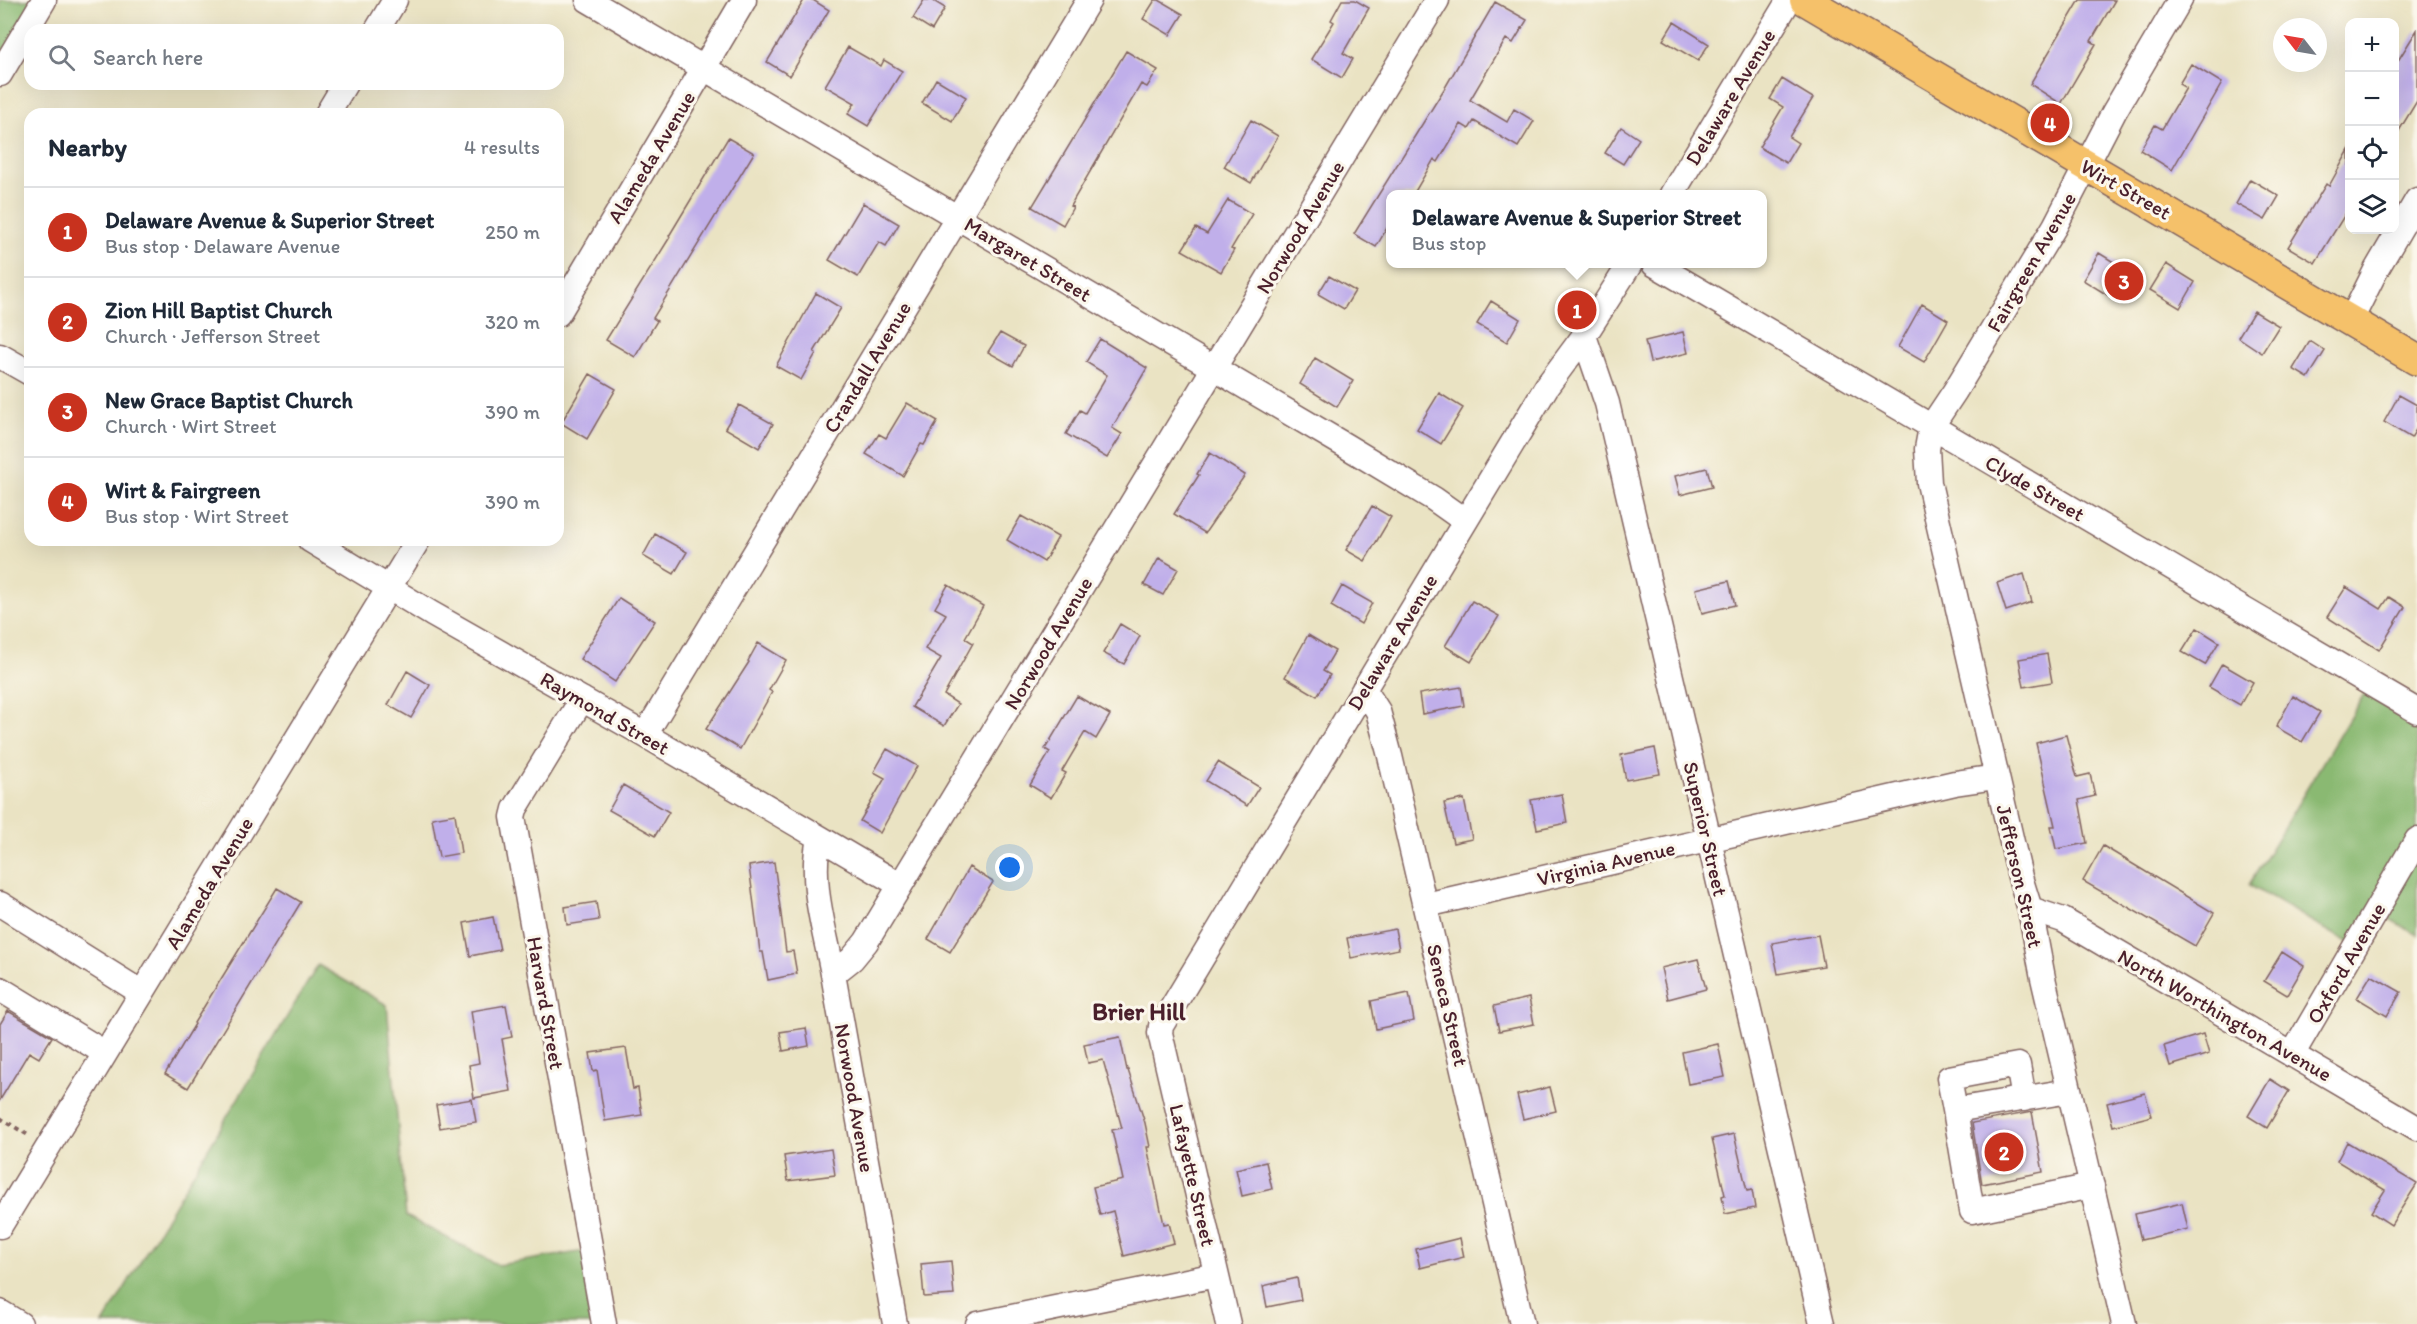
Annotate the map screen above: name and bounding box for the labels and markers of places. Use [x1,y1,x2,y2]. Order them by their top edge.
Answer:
pin: 4 [2030,100,2070,146]
pin: 3 [2104,258,2144,304]
pin: 1 [1558,288,1596,332]
pin: 2 [1984,1130,2024,1174]

